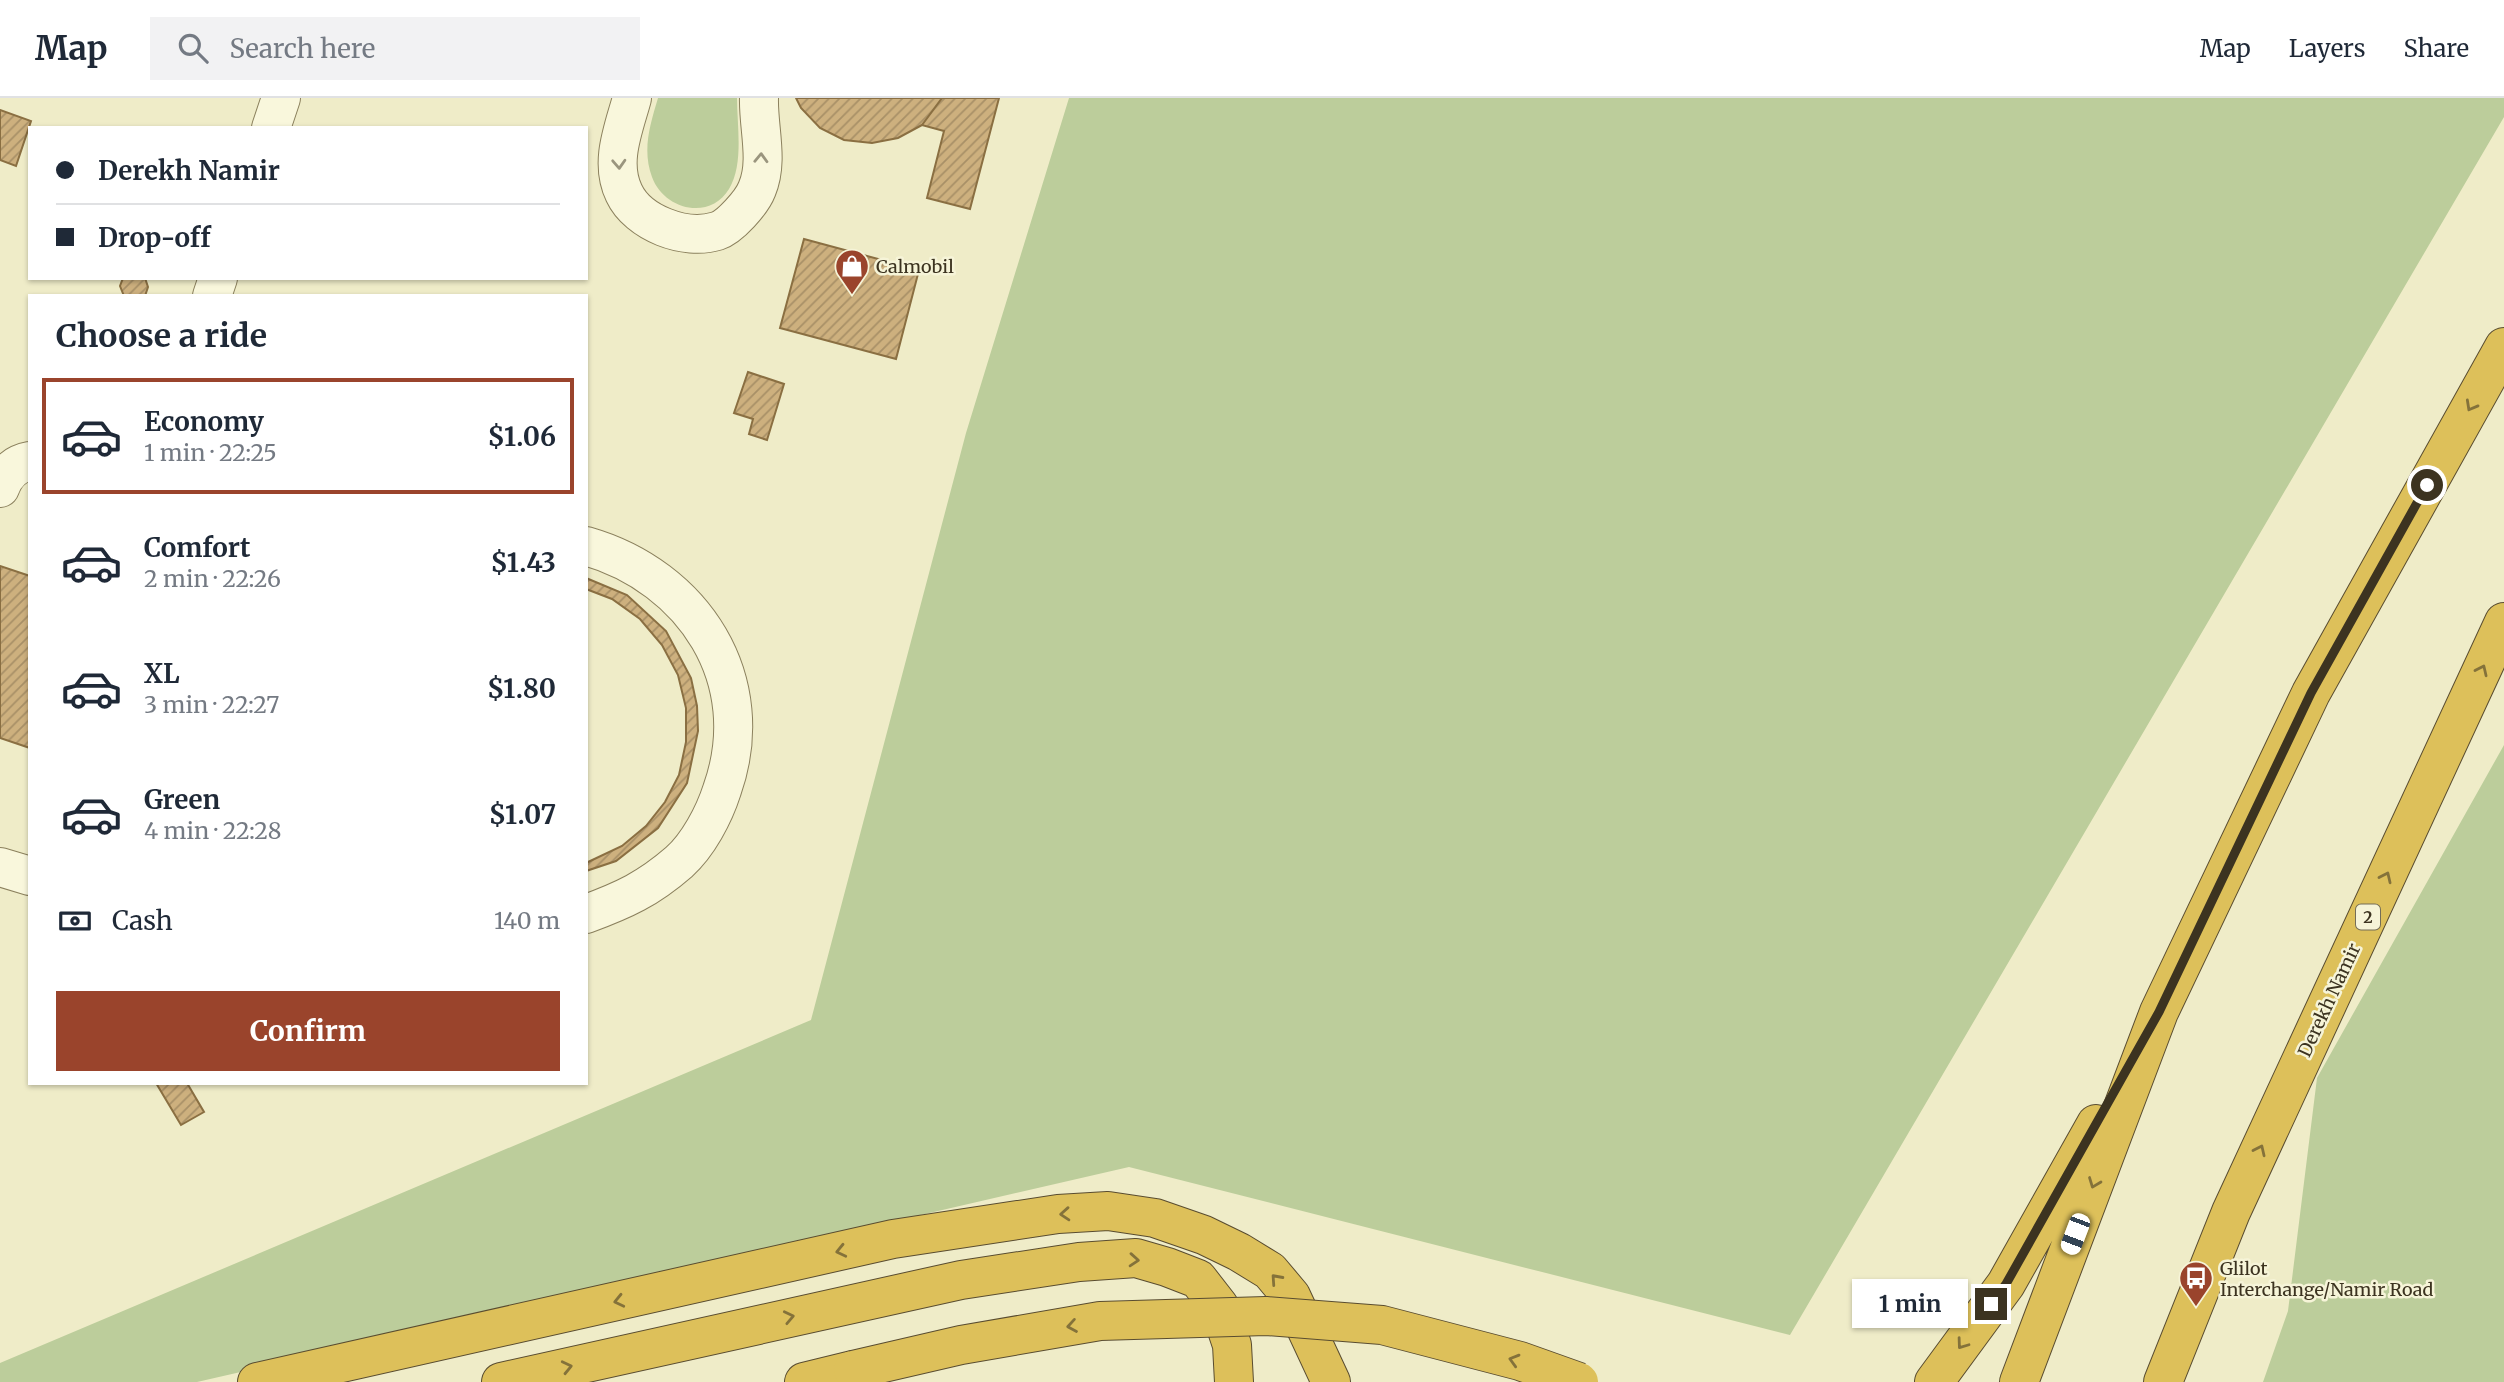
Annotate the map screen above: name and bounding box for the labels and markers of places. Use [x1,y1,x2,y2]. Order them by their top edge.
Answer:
shop icon: Calmobil [833,247,871,296]
place label: Calmobil [876,255,954,278]
place label: Glilot Interchange/Namir Road [2220,1257,2433,1301]
bus stop icon: Glilot Interchange/Namir Road [2177,1259,2215,1308]

